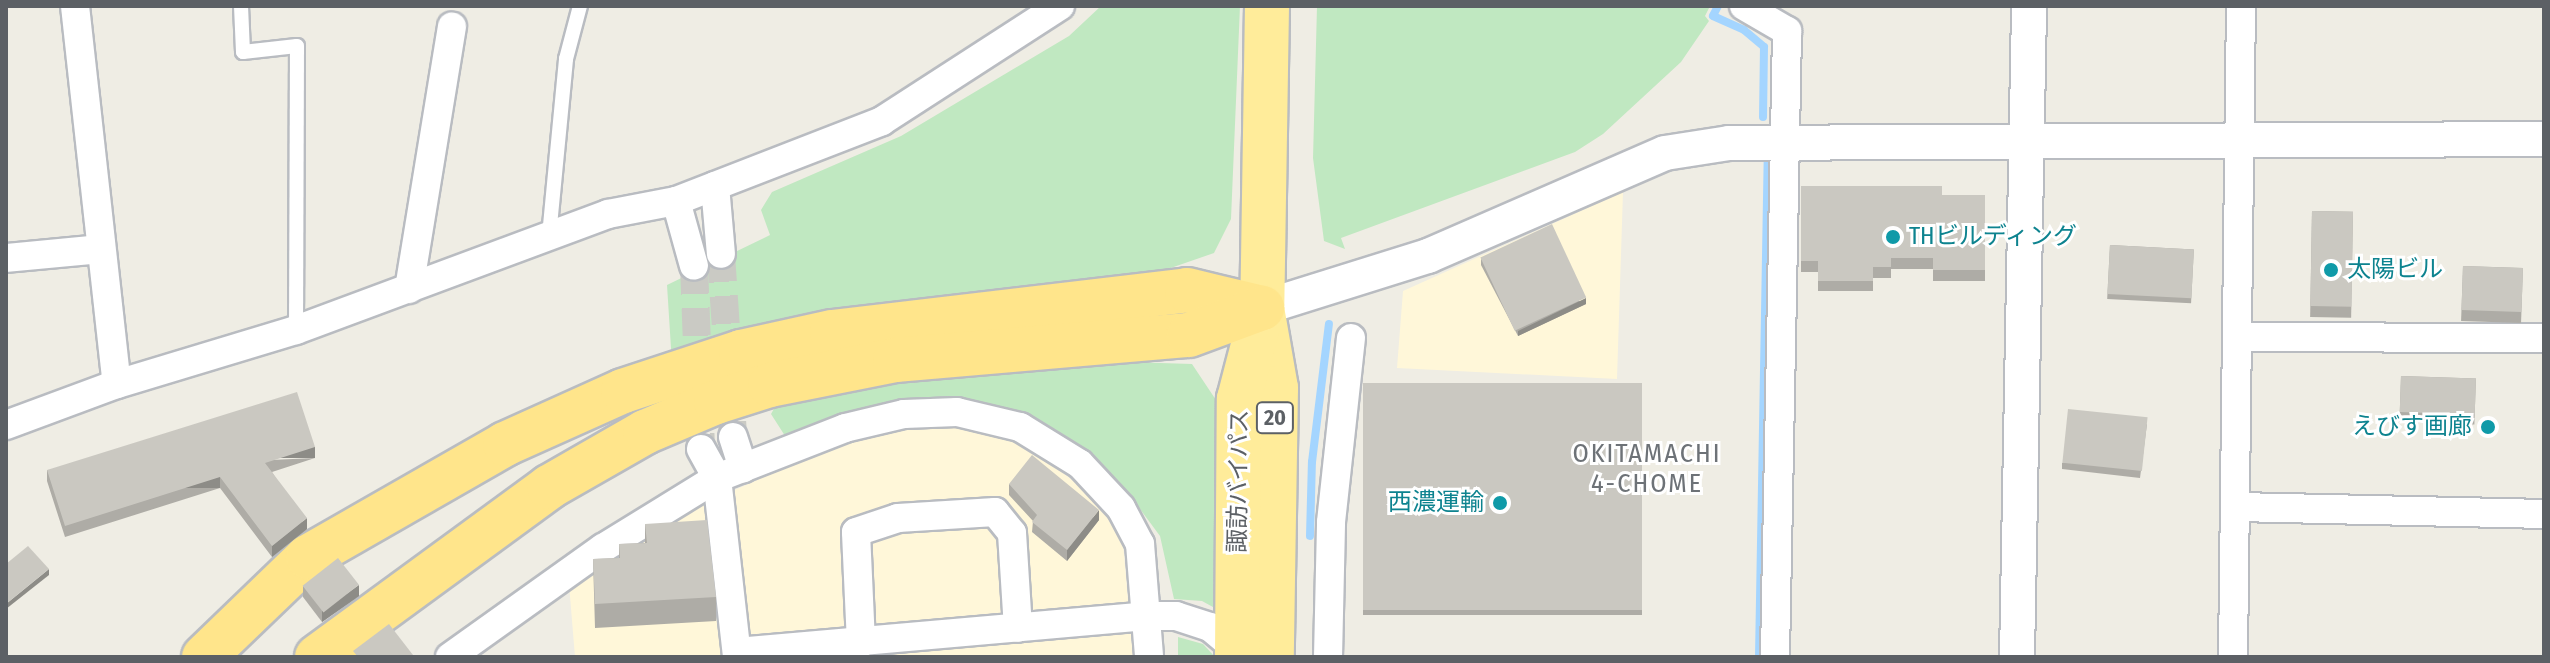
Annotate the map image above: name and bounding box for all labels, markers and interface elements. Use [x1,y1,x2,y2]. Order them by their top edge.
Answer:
place label: THビルディング [1909,223,2079,251]
marker: THビルディング [1884,228,1902,246]
place label: 太陽ビル [2347,256,2443,284]
marker: 太陽ビル [2322,261,2340,279]
road number: 20 [1255,400,1295,436]
street label: 諏訪バイパス [1223,409,1255,553]
place label: えびす画廊 [2352,413,2472,441]
marker: えびす画廊 [2479,418,2497,436]
district label: OKITAMACHI 4-CHOME [1573,438,1721,500]
place label: 西濃運輸 [1388,489,1484,517]
marker: 西濃運輸 [1491,494,1509,512]

